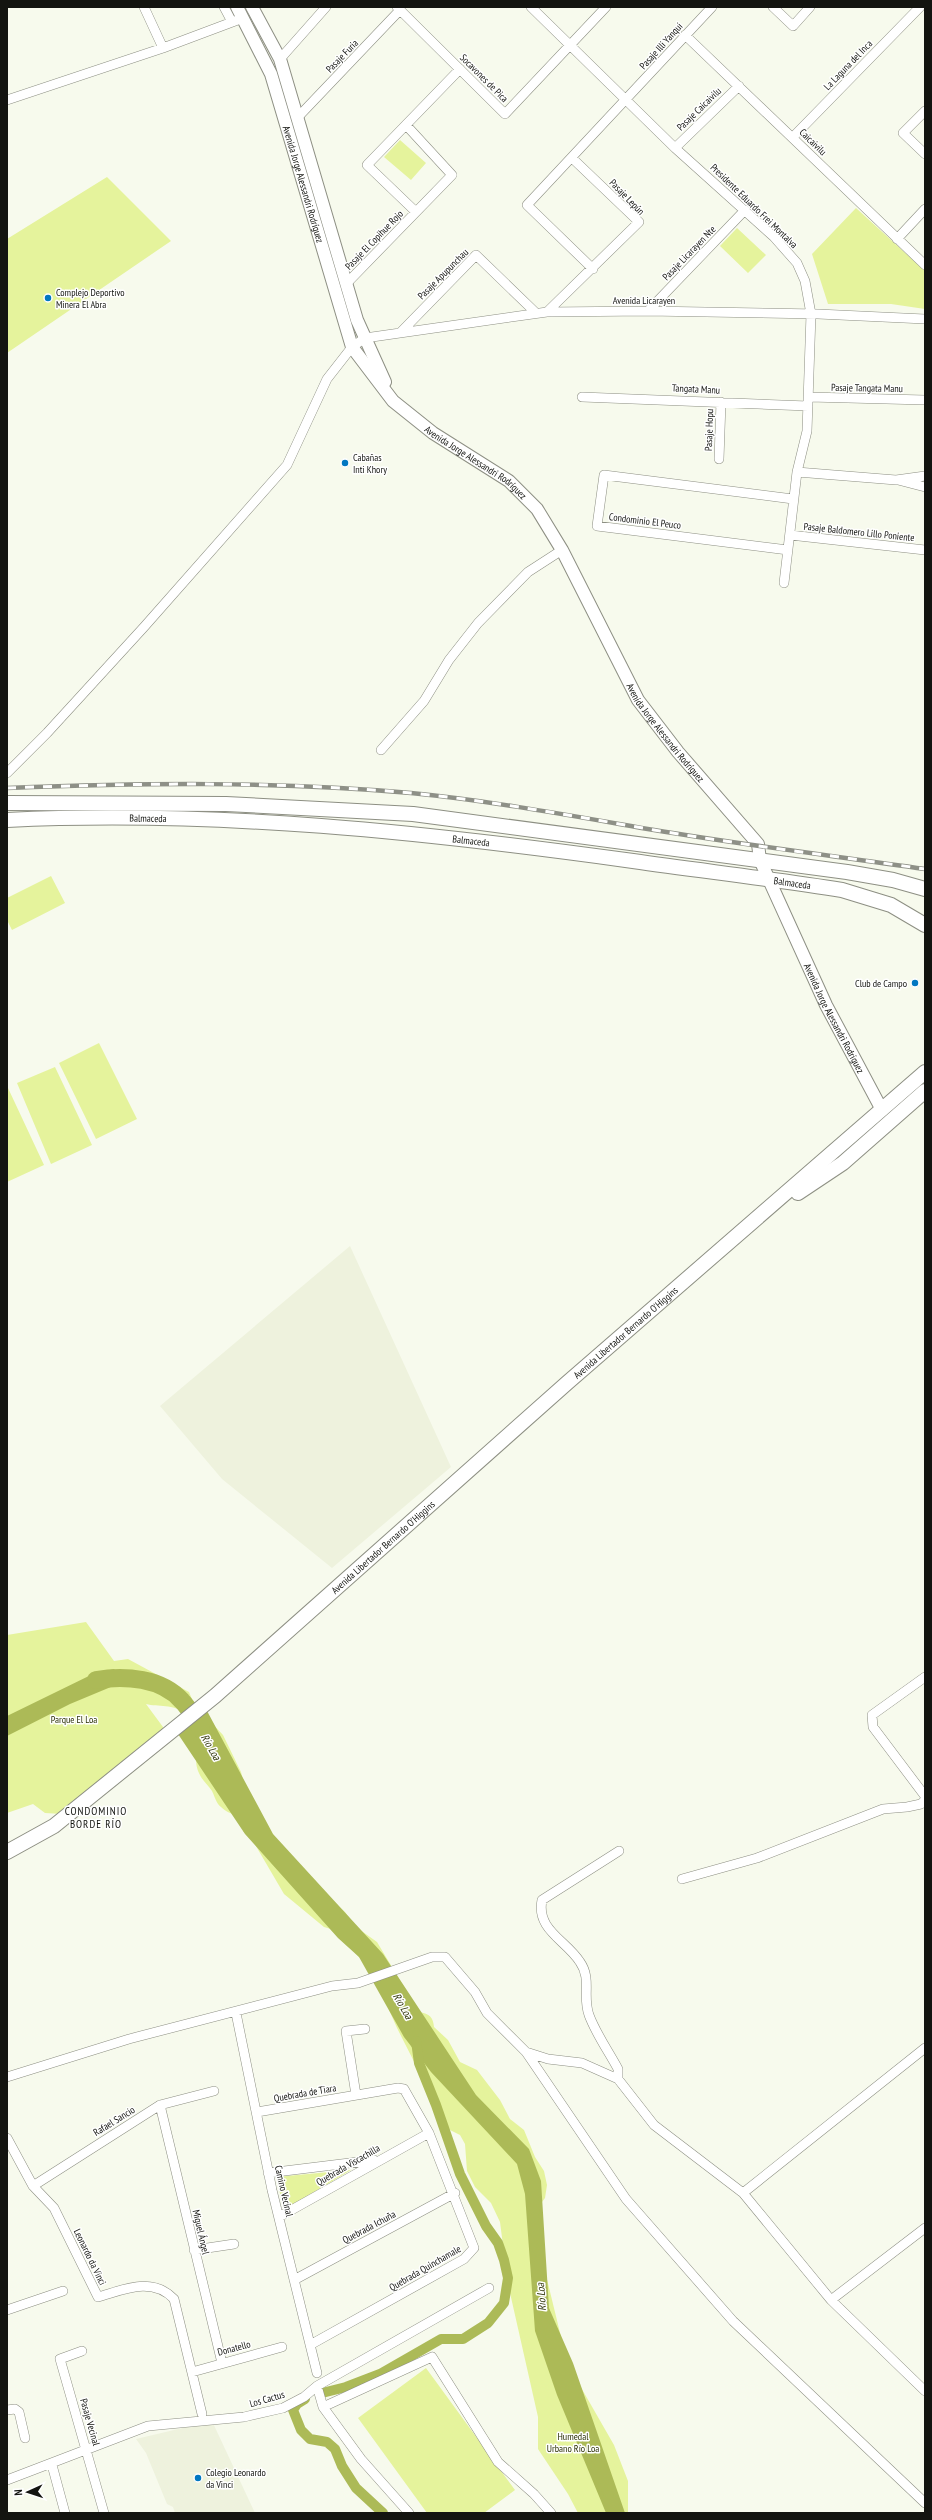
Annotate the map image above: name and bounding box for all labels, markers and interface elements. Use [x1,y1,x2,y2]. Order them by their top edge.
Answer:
street label: Pasaje Illi Yanqui [637,20,685,72]
street label: Pasaje Furia [323,37,361,75]
street label: La Laguna del Inca [821,37,875,93]
street label: Socavones de Pica [457,51,511,105]
street label: Pasaje Caicaivilu [674,84,724,134]
street label: Avenida Jorge Alessandri Rodríguez [280,124,327,245]
street label: Caicaivilu [797,126,829,158]
street label: Presidente Eduardo Frei Montalva [708,161,800,251]
street label: Pasaje Lepún [607,176,647,218]
street label: Pasaje El Copihue Rojo [342,207,406,273]
street label: Pasaje Licarayen Nte [660,223,718,283]
street label: Pasaje Apupunchau [415,246,471,302]
place label: Complejo Deportivo Minera El Abra [56,286,125,311]
marker: Complejo Deportivo Minera El Abra [43,293,53,303]
street label: Avenida Licarayen [613,294,675,307]
street label: Tangata Manu [672,381,720,397]
street label: Pasaje Tangata Manu [831,381,903,395]
street label: Pasaje Hopu [702,409,716,451]
street label: Avenida Jorge Alessandri Rodríguez [422,423,530,502]
place label: Cabañas Inti Khory [353,451,387,476]
marker: Cabañas Inti Khory [340,458,350,468]
street label: Condominio El Peuco [608,510,682,532]
street label: Pasaje Baldomero Lillo Poniente [803,520,915,544]
street label: Avenida Jorge Alessandri Rodríguez [624,681,708,785]
street label: Balmaceda [129,811,167,825]
street label: Balmaceda [452,832,490,849]
street label: Balmaceda [773,874,812,892]
street label: Avenida Jorge Alessandri Rodríguez [801,961,868,1076]
place label: Club de Campo [855,977,907,990]
marker: Club de Campo [910,978,920,988]
street label: Avenida Libertador Bernardo O'Higgins [570,1283,681,1381]
street label: Avenida Libertador Bernardo O'Higgins [328,1497,438,1596]
park label: Parque El Loa [51,1713,97,1726]
water label: Río Loa [198,1731,224,1763]
district label: CONDOMINIO BORDE RÍO [65,1804,127,1831]
water label: Río Loa [390,1990,416,2022]
street label: Quebrada de Tiara [273,2081,337,2105]
street label: Rafael Sancio [91,2103,137,2139]
street label: Quebrada Viscachilla [314,2141,382,2189]
street label: Camino Vecinal [272,2164,296,2219]
street label: Miguel Ángel [190,2208,213,2256]
street label: Quebrada Ichuña [340,2208,398,2246]
street label: Leonardo da Vinci [71,2227,109,2287]
street label: Quebrada Quinchamale [387,2242,463,2294]
water label: Río Loa [533,2282,549,2311]
street label: Donatello [216,2337,252,2359]
street label: Los Cactus [248,2388,287,2410]
street label: Pasaje Vecinal [77,2397,103,2448]
park label: Humedal Urbano Río Loa [547,2430,599,2455]
place label: Colegio Leonardo da Vinci [206,2466,266,2491]
north arrow [8,2472,48,2512]
marker: Colegio Leonardo da Vinci [193,2473,203,2483]
text: N [11,2489,25,2496]

